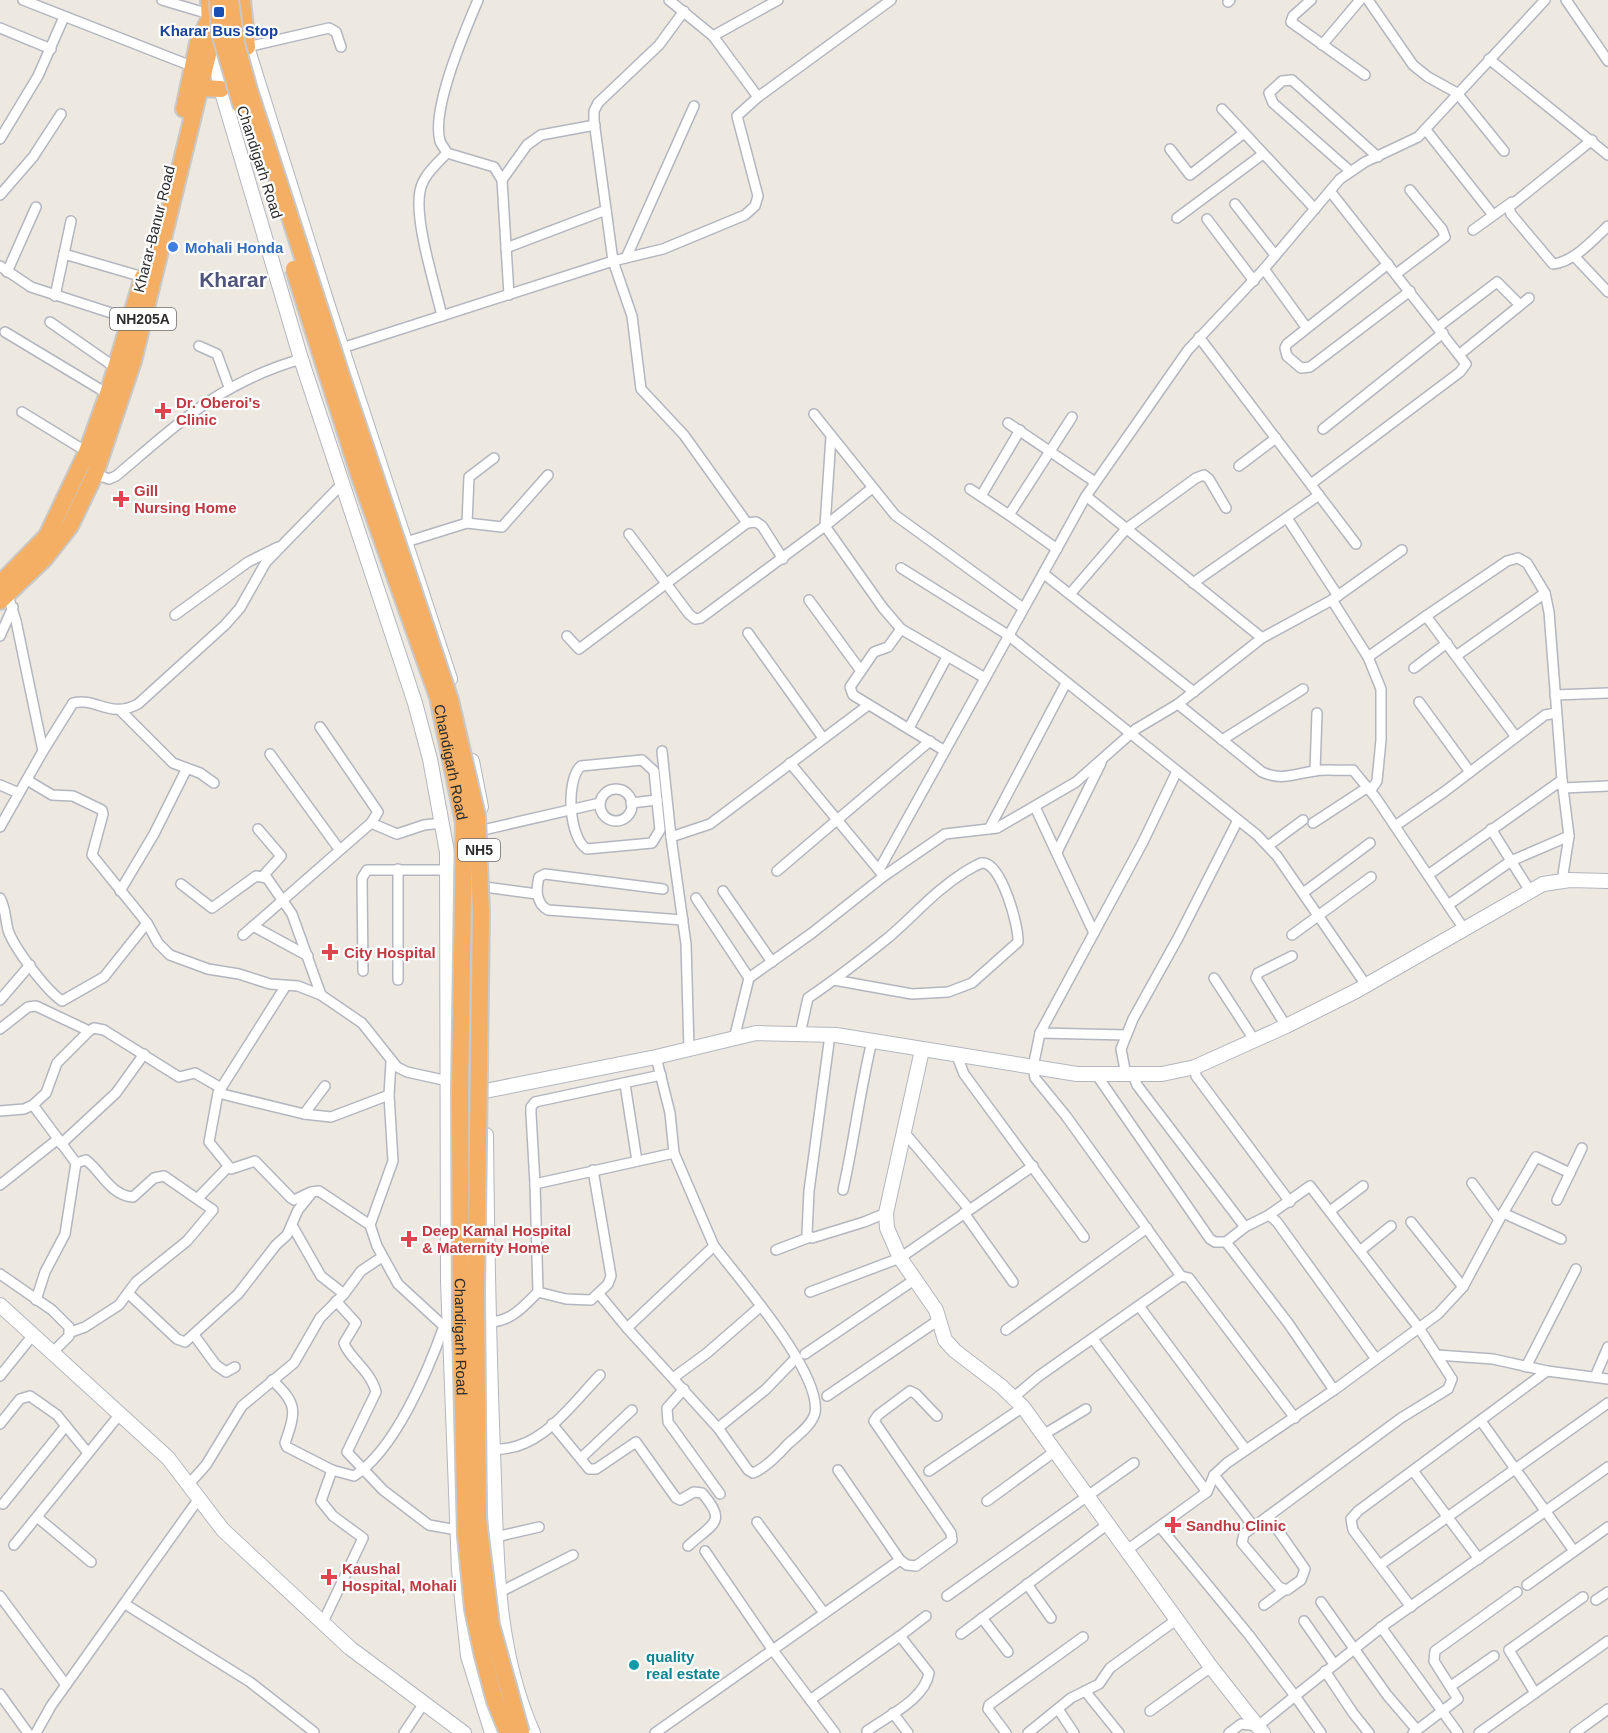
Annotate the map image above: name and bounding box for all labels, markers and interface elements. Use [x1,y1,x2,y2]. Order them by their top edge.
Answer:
marker: Kharar Bus Stop [212,5,226,19]
place label: Kharar Bus Stop [160,22,278,39]
street label: Chandigarh Road [234,103,286,221]
street label: Kharar-Banur Road [130,164,178,294]
place label: Mohali Honda [185,239,284,256]
marker: Mohali Honda [166,240,180,254]
district label: Kharar [199,268,267,291]
road number: NH205A [110,308,176,330]
place label: Dr. Oberoi's Clinic [176,394,260,428]
marker: Dr. Oberoi's Clinic [154,402,172,420]
place label: Gill Nursing Home [134,482,237,516]
marker: Gill Nursing Home [112,490,130,508]
street label: Chandigarh Road [431,703,472,821]
road number: NH5 [458,839,500,861]
marker: City Hospital [321,943,339,961]
place label: City Hospital [344,944,436,961]
place label: Deep Kamal Hospital & Maternity Home [422,1222,571,1256]
marker: Deep Kamal Hospital & Maternity Home [400,1230,418,1248]
street label: Chandigarh Road [452,1278,471,1396]
marker: Sandhu Clinic [1164,1516,1182,1534]
place label: Sandhu Clinic [1186,1517,1286,1534]
place label: Kaushal Hospital, Mohali [342,1560,457,1594]
marker: Kaushal Hospital, Mohali [320,1568,338,1586]
place label: quality real estate [646,1648,720,1682]
marker: quality real estate [627,1658,641,1672]

